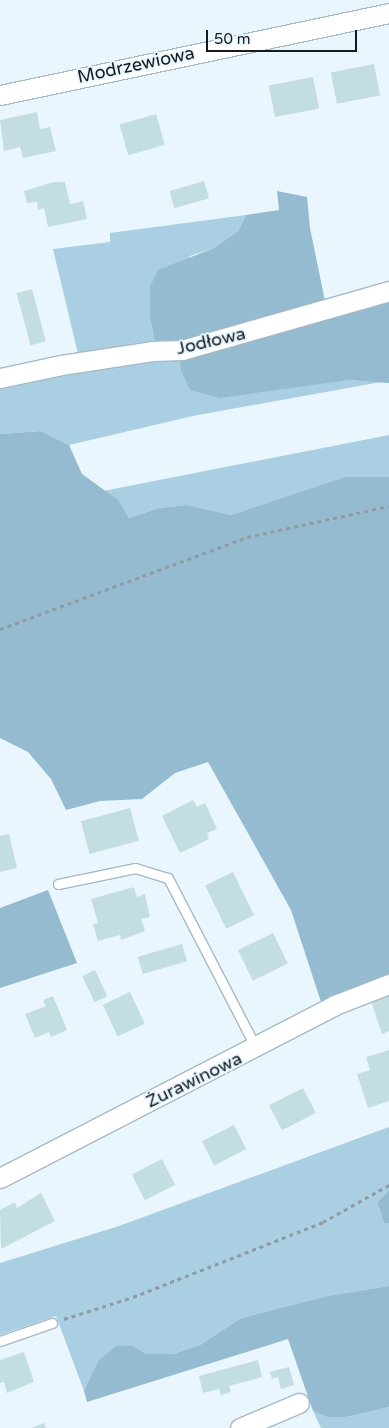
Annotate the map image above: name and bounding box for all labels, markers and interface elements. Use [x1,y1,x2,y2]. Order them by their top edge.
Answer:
scale bar [209,20,360,52]
text: 50 m [214,30,251,48]
street label: Modrzewiowa [75,42,197,88]
street label: Jodłowa [174,323,248,359]
street label: Żurawinowa [142,1047,246,1113]

